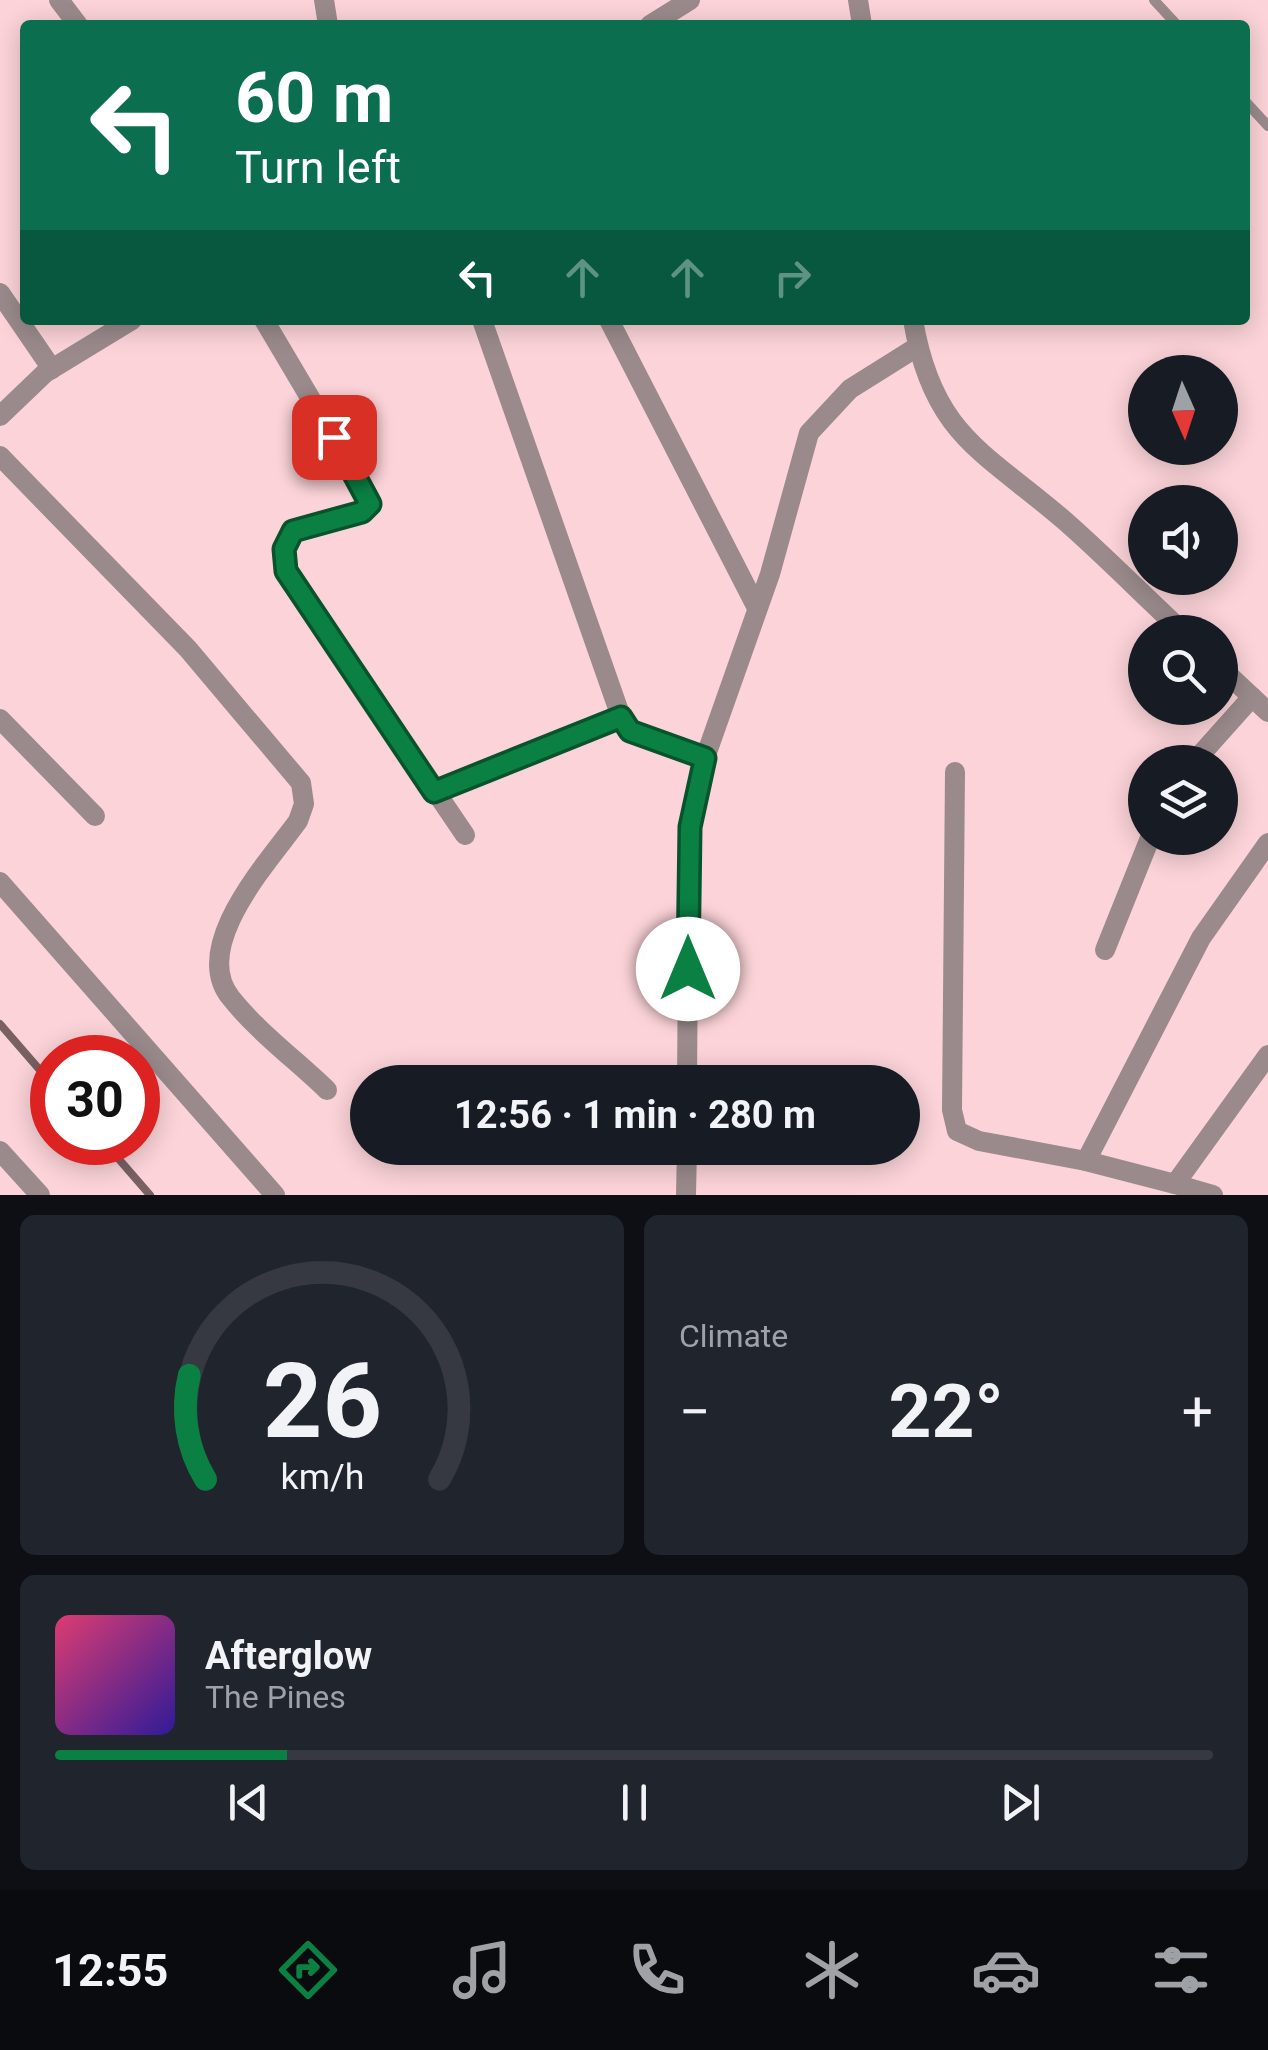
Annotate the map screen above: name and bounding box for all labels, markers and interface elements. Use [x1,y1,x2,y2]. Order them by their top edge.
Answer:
text: 60 m [235,57,393,139]
icon: left [70,60,200,190]
text: Turn left [235,141,401,194]
icon: left [450,250,505,305]
icon: ahead [555,250,610,305]
icon: ahead [660,250,715,305]
icon: right [765,250,820,305]
north arrow [1128,355,1238,465]
map controls [1128,355,1238,855]
pin [292,395,377,480]
icon: arrive [307,410,362,465]
button: sound [1128,485,1238,595]
button: search [1128,615,1238,725]
button: layers [1128,745,1238,855]
position arrow [636,917,740,1021]
speed limit sign: 30 [30,1035,160,1165]
text: 12:56 · 1 min · 280 m [454,1093,816,1137]
text: Climate [679,1317,788,1355]
text: 26 [262,1341,382,1462]
text: 22° [888,1367,1004,1455]
text: − [679,1380,710,1444]
text: + [1182,1380,1213,1444]
text: km/h [280,1456,364,1498]
text: Afterglow [205,1634,372,1678]
text: The Pines [205,1678,346,1716]
icon: previous [221,1775,276,1830]
icon: pause [607,1775,662,1830]
icon: next [993,1775,1048,1830]
icon: directions [273,1935,343,2005]
icon: music [447,1935,517,2005]
icon: phone [622,1935,692,2005]
icon: climate [797,1935,867,2005]
icon: car [971,1935,1041,2005]
icon: filters [1146,1935,1216,2005]
text: 12:55 [52,1944,168,1997]

